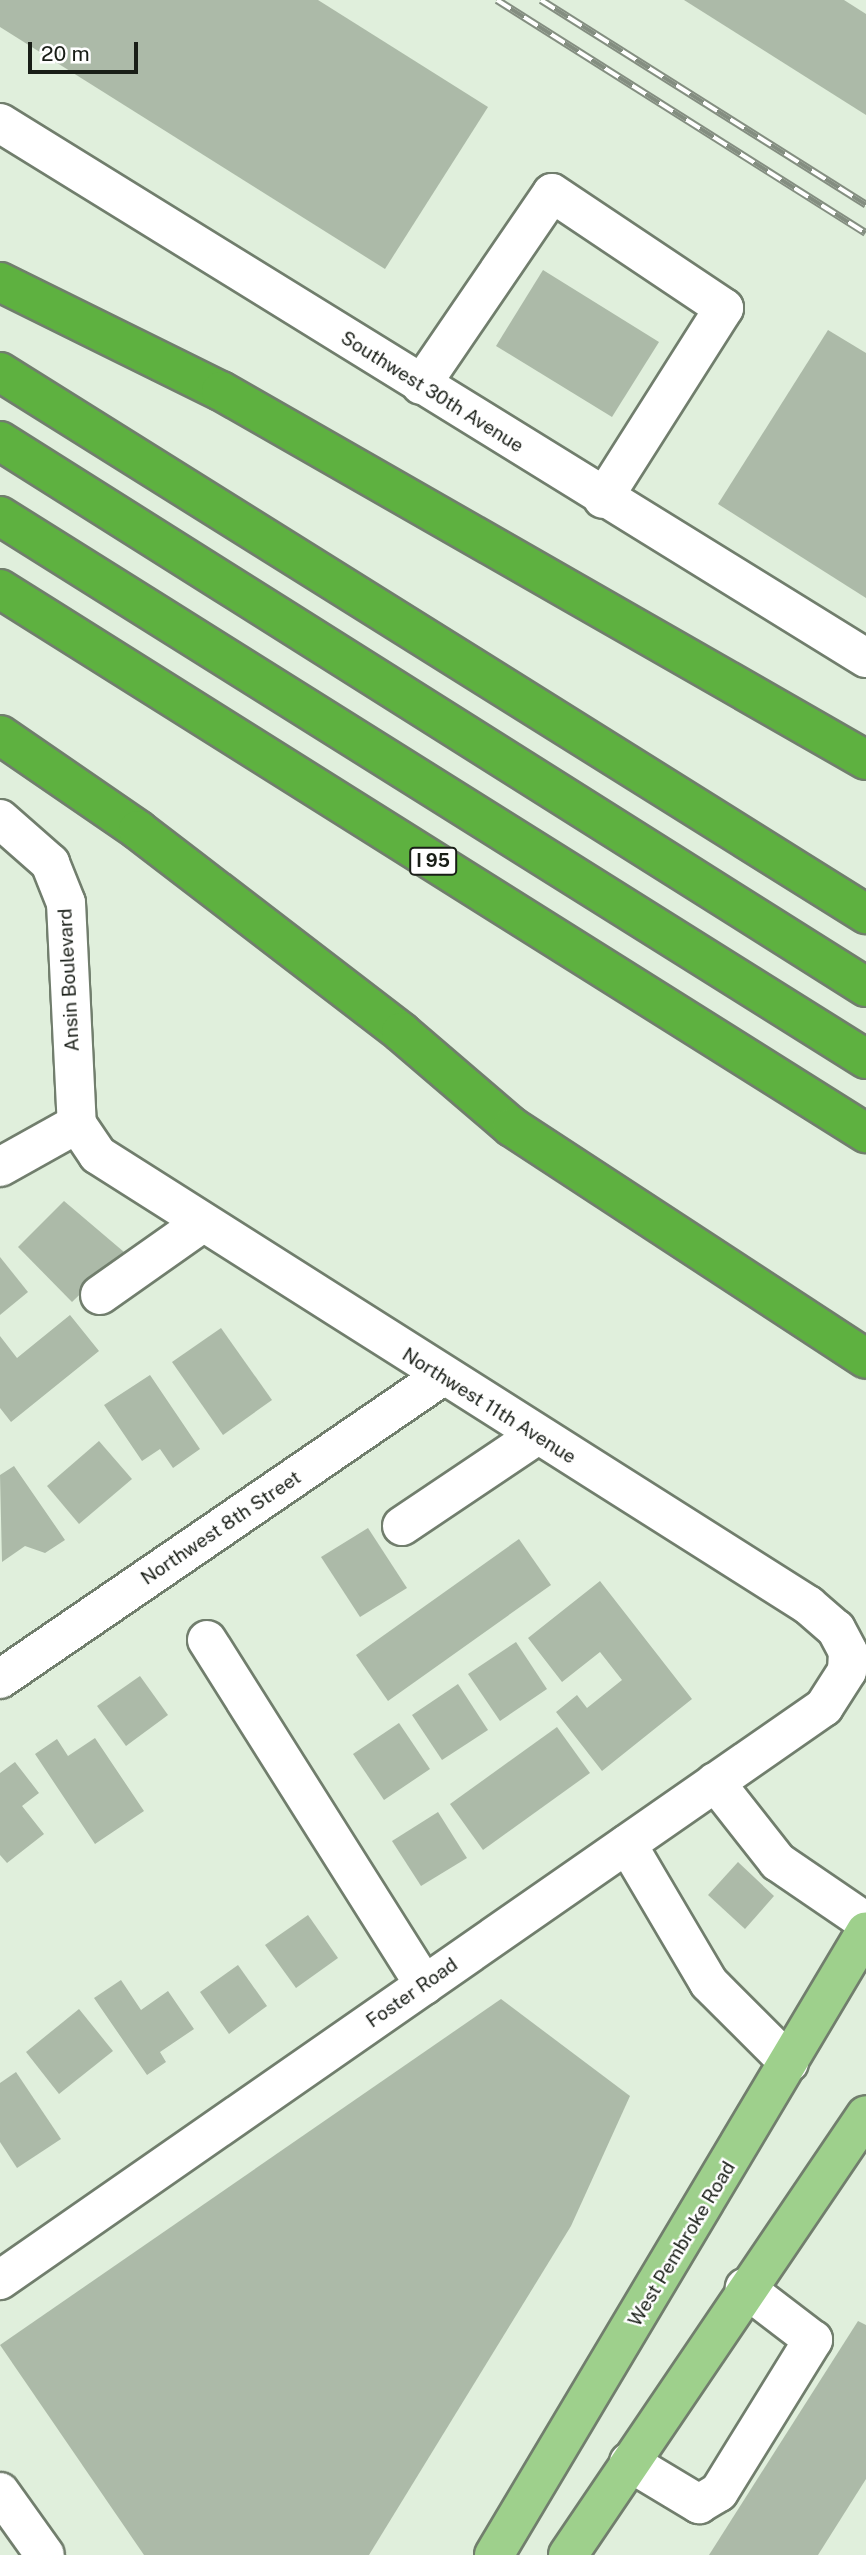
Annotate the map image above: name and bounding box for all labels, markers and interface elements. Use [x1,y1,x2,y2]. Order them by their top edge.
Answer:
scale bar [32,28,142,72]
text: 20 m [41,41,90,66]
street label: Southwest 30th Avenue [337,326,527,458]
road number: I 95 [408,846,458,876]
street label: Ansin Boulevard [54,908,84,1052]
street label: Northwest 11th Avenue [398,1343,580,1469]
street label: Northwest 8th Street [137,1466,305,1590]
street label: Foster Road [362,1953,462,2033]
street label: West Pembroke Road [624,2157,740,2331]

